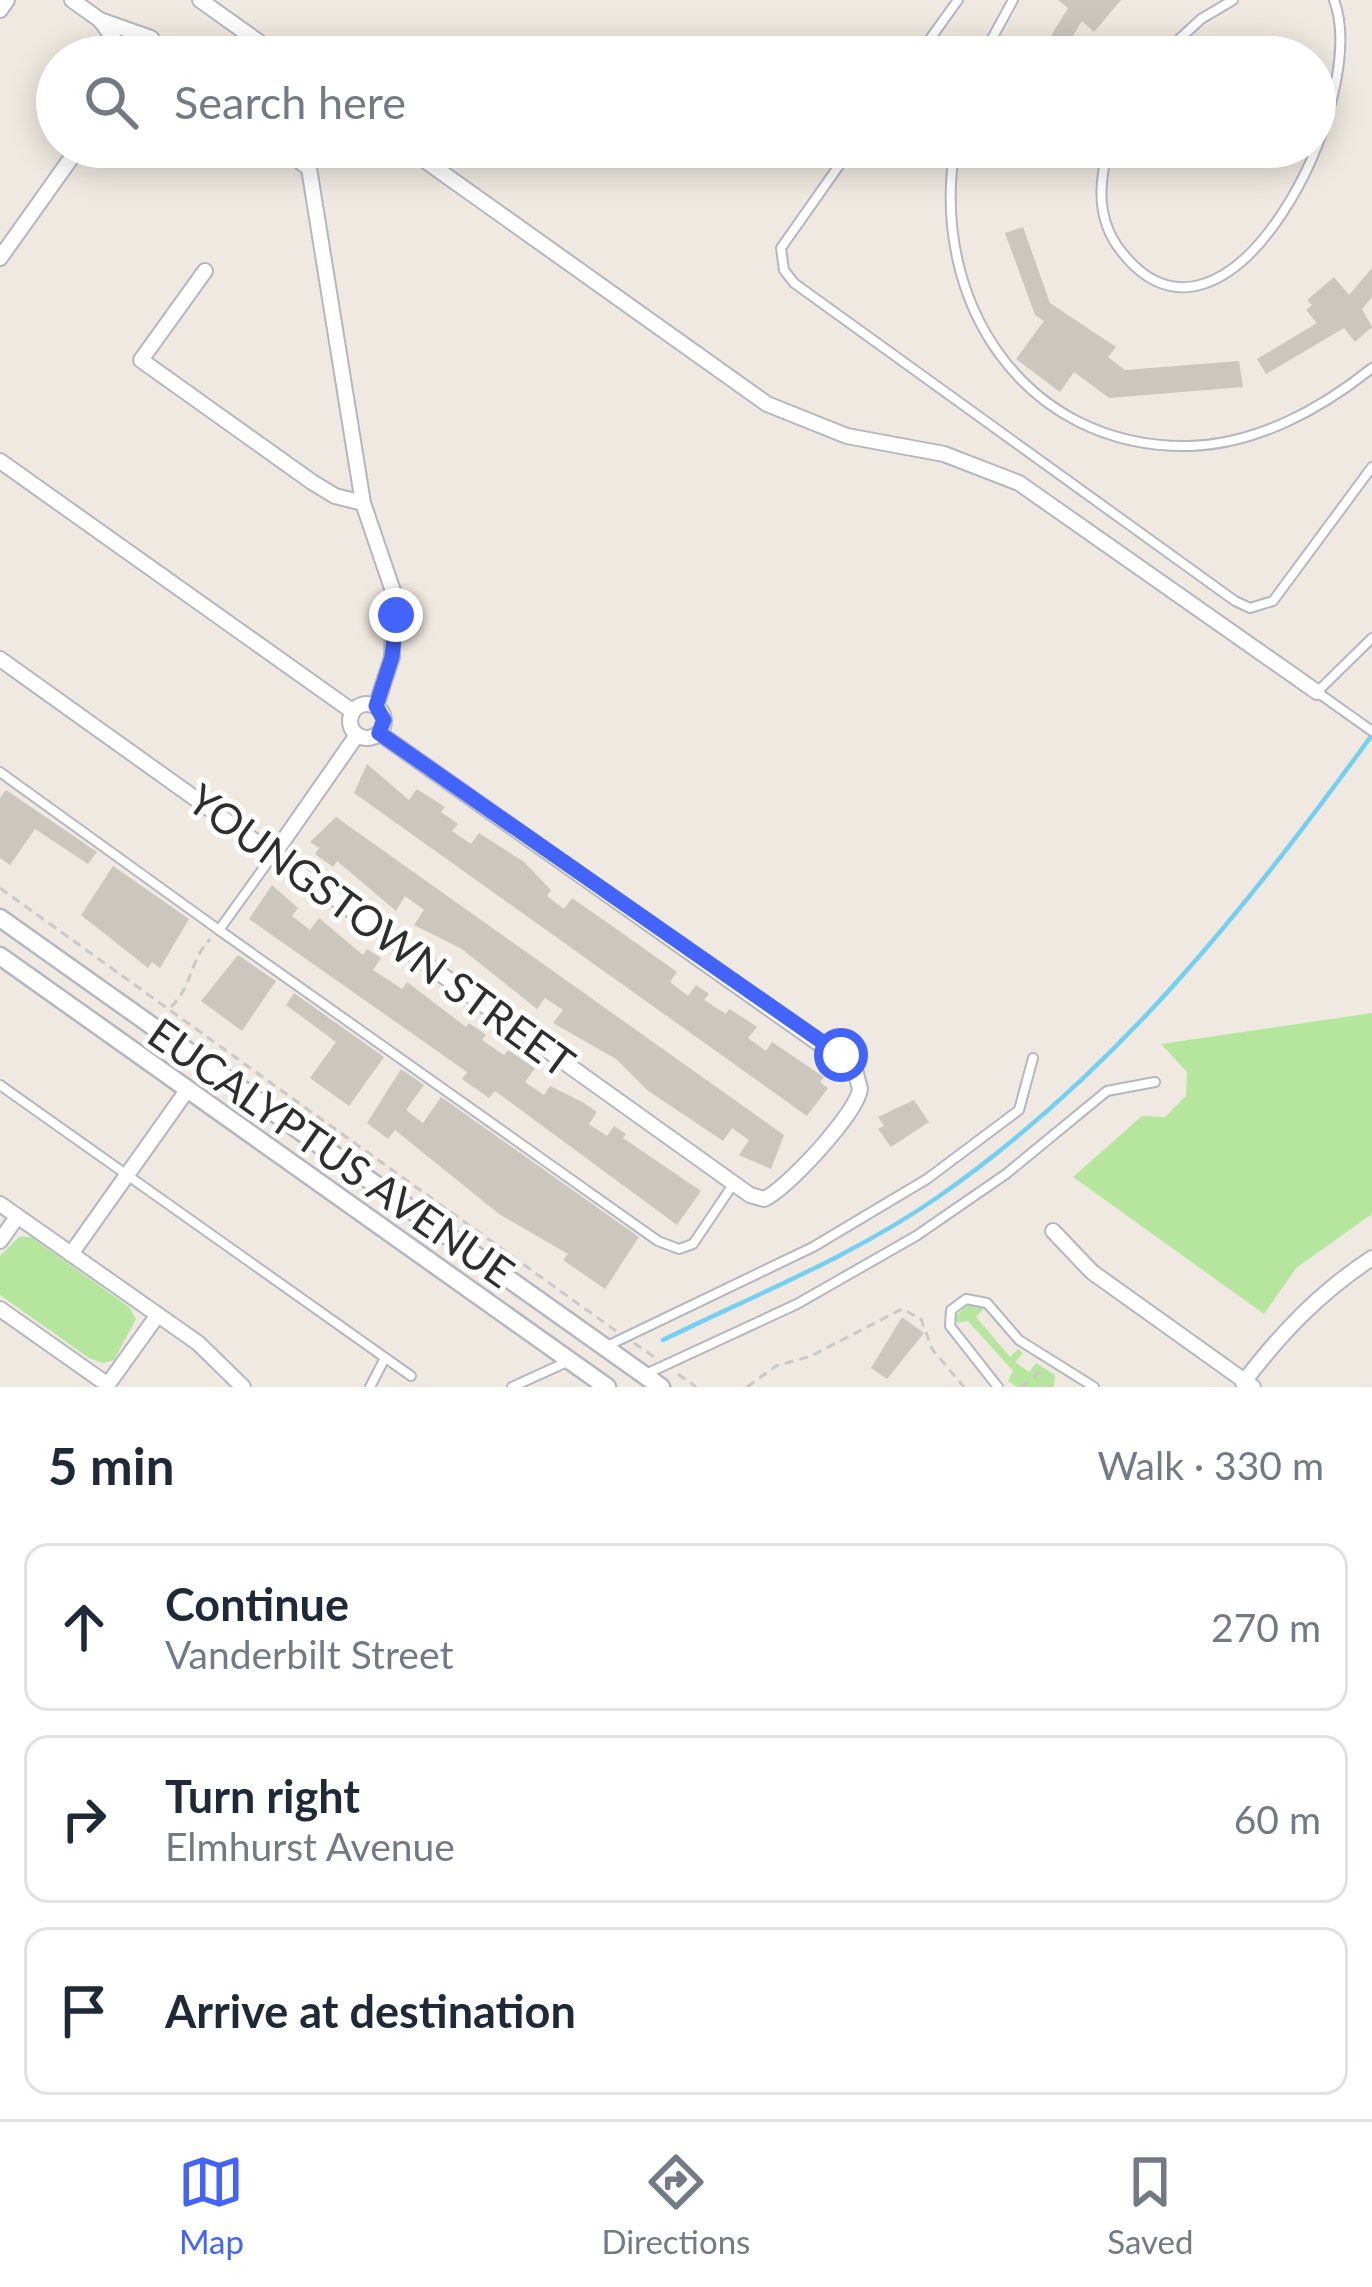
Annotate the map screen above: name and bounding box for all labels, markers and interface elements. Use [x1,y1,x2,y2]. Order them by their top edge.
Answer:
search box [36,36,1336,168]
icon: search [78,69,144,135]
text: Search here [174,75,406,129]
route end [369,588,423,642]
street label: YOUNGSTOWN STREET [179,773,584,1087]
street label: EUCALYPTUS AVENUE [139,1007,524,1297]
route start [814,1028,868,1082]
text: 5 min [48,1435,174,1496]
text: Walk · 330 m [1097,1442,1324,1488]
text: Continue [165,1577,349,1631]
icon: ahead [51,1594,117,1660]
text: 270 m [1211,1604,1321,1650]
text: Vanderbilt Street [165,1631,453,1677]
text: Turn right [165,1769,360,1823]
icon: right [51,1786,117,1852]
text: 60 m [1234,1796,1321,1842]
text: Elmhurst Avenue [165,1823,455,1869]
icon: arrive [51,1978,117,2044]
text: Arrive at destination [165,1984,576,2038]
tab: Map [178,2149,244,2261]
tab: Directions [601,2149,750,2261]
tab: Saved [1107,2149,1194,2261]

